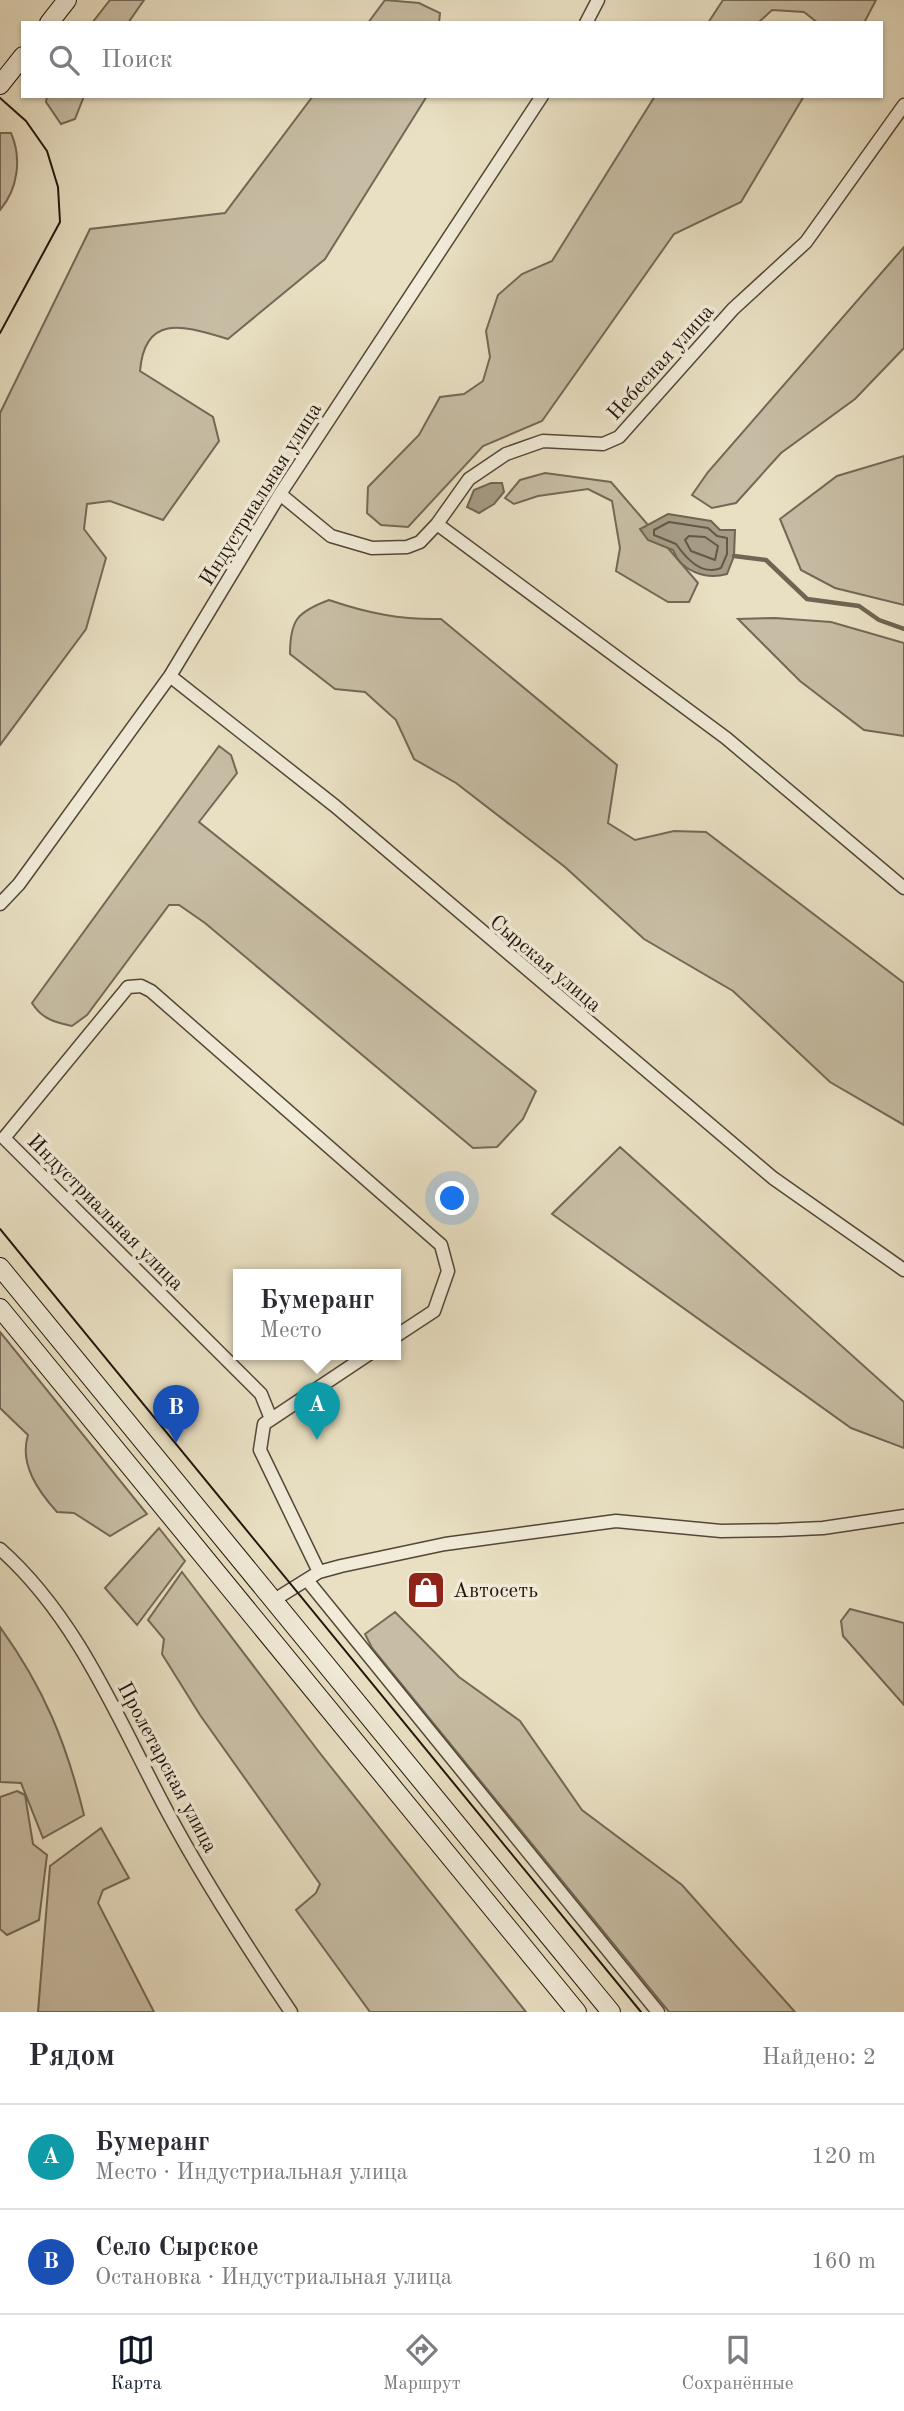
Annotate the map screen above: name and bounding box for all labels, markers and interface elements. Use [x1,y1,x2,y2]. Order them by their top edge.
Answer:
search box [21,21,883,98]
icon: search [45,41,83,79]
text: Поиск [101,47,173,73]
street label: Небесная улица [604,301,718,425]
street label: Индустриальная улица [196,400,326,590]
street label: Сырская улица [485,912,605,1017]
street label: Индустриальная улица [23,1131,187,1295]
your location [435,1181,469,1215]
popup [233,1269,401,1360]
text: Бумеранг [260,1288,374,1314]
text: Место [260,1319,322,1342]
pin: A [294,1382,340,1440]
pin: B [153,1385,199,1443]
shop icon: Автосеть [405,1569,447,1611]
place label: Автосеть [453,1581,538,1602]
street label: Пролетарская улица [113,1679,221,1856]
text: Рядом [28,2042,115,2072]
text: Найдено: 2 [762,2046,876,2069]
text: Бумеранг [95,2130,210,2156]
text: A [42,2145,60,2168]
text: 120 m [811,2145,876,2168]
text: Место · Индустриальная улица [95,2161,408,2184]
text: Село Сырское [95,2235,259,2261]
text: B [43,2250,59,2273]
text: 160 m [811,2250,876,2273]
text: Остановка · Индустриальная улица [95,2266,452,2289]
tab: Карта [110,2331,162,2396]
tab: Маршрут [383,2331,461,2396]
tab: Сохранённые [682,2331,794,2396]

